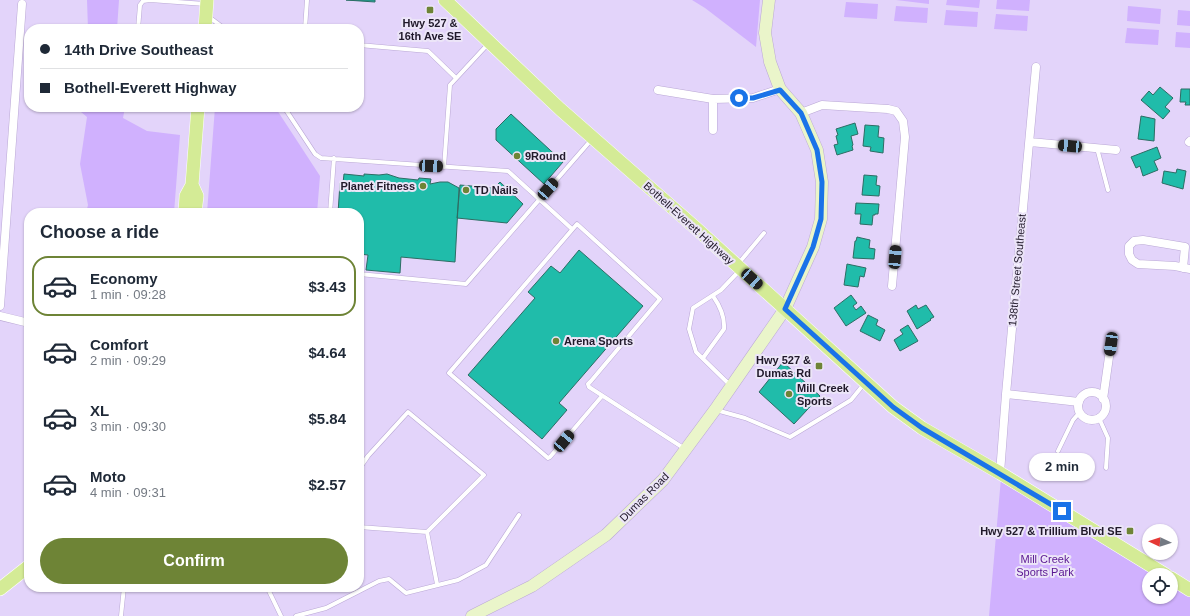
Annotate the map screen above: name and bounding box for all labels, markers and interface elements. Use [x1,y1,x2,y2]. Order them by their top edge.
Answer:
marker: Hwy 527 & 16th Ave SE [425,5,435,15]
place label: Hwy 527 & 16th Ave SE [399,17,461,42]
text: 14th Drive Southeast [64,41,213,58]
text: Bothell-Everett Highway [64,79,237,96]
route start [730,89,748,107]
car [1058,139,1082,153]
place label: 9Round [525,150,566,162]
marker: 9Round [512,151,522,161]
car [419,159,443,173]
car [536,176,560,202]
street label: Bothell-Everett Highway [641,179,737,267]
place label: Planet Fitness [340,180,415,192]
marker: Planet Fitness [418,181,428,191]
place label: TD Nails [474,184,518,196]
marker: TD Nails [461,185,471,195]
street label: 138th Street Southeast [1006,213,1028,327]
text: Choose a ride [40,222,159,242]
car [888,245,902,269]
car [739,267,765,291]
icon: car [42,268,78,304]
text: Economy [90,270,158,287]
text: $3.43 [308,278,346,295]
text: 1 min · 09:28 [90,287,166,302]
car [1103,331,1119,357]
icon: car [42,334,78,370]
place label: Arena Sports [564,335,633,347]
text: Comfort [90,336,148,353]
marker: Arena Sports [551,336,561,346]
text: $4.64 [308,344,346,361]
text: 2 min · 09:29 [90,353,166,368]
place label: Hwy 527 & Dumas Rd [756,354,811,379]
marker: Hwy 527 & Dumas Rd [814,361,824,371]
place label: Mill Creek Sports [797,382,850,407]
marker: Mill Creek Sports [784,389,794,399]
icon: car [42,400,78,436]
text: XL [90,402,109,419]
text: $5.84 [308,410,346,427]
text: 3 min · 09:30 [90,419,166,434]
car [552,428,576,454]
callout: 2 min [1029,453,1095,481]
text: 2 min [1045,459,1079,474]
icon: car [42,466,78,502]
text: Moto [90,468,126,485]
street label: Dumas Road [617,470,671,524]
text: $2.57 [308,476,346,493]
text: 4 min · 09:31 [90,485,166,500]
route end [1053,502,1071,520]
north arrow [1142,524,1178,560]
map controls [1142,524,1178,604]
place label: Hwy 527 & Trillium Blvd SE [980,525,1122,537]
marker: Hwy 527 & Trillium Blvd SE [1125,526,1135,536]
button: Confirm [40,538,348,584]
park label: Mill Creek Sports Park [1016,553,1074,578]
button: locate [1142,568,1178,604]

